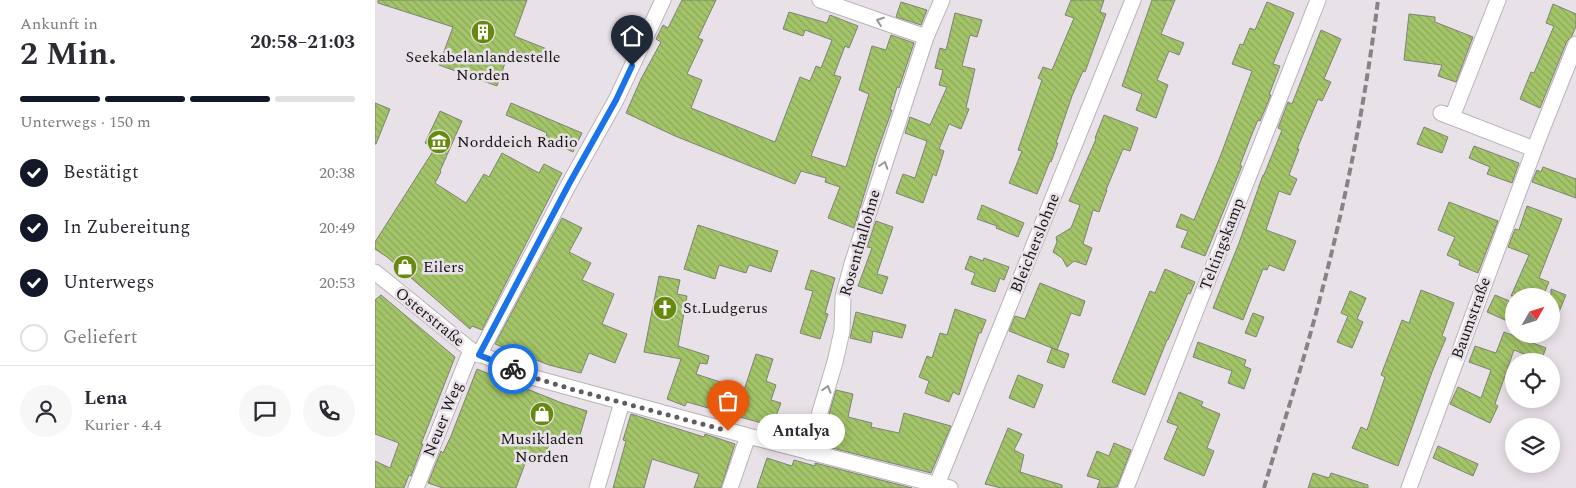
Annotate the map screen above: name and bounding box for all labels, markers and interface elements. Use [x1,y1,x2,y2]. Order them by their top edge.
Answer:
text: Ankunft in [20,12,98,36]
pin [611,15,653,66]
one-way arrow [876,17,884,27]
building icon: Seekabelanlandestelle Norden [470,19,496,45]
icon: home [618,22,646,50]
text: 20:58–21:03 [250,28,355,57]
text: 2 Min. [20,30,117,79]
place label: Seekabelanlandestelle Norden [405,45,561,87]
text: Unterwegs · 150 m [20,110,151,134]
museum icon: Norddeich Radio [426,129,452,155]
place label: Norddeich Radio [457,130,578,154]
text: Bestätigt [63,158,139,187]
icon: check [20,159,48,187]
text: 20:38 [319,161,355,185]
one-way arrow [878,161,888,169]
street label: Rosenthallohne [833,187,887,299]
street label: Bleicherslohne [1004,190,1066,296]
street label: Teltingskamp [1193,194,1251,294]
text: In Zubereitung [63,213,191,242]
icon: check [20,214,48,242]
text: 20:49 [319,216,355,240]
shop icon: Eilers [392,254,418,280]
place label: Eilers [423,255,464,279]
text: Unterwegs [63,268,154,297]
icon: check [20,269,48,297]
text: 20:53 [319,271,355,295]
street label: Baumstraße [1445,274,1497,362]
street label: Osterstraße [390,281,470,353]
north arrow [1505,288,1560,342]
map controls [1505,288,1560,473]
church icon: St.Ludgerus [652,295,678,321]
place label: St.Ludgerus [683,296,768,320]
text: Geliefert [63,323,137,352]
courier [488,344,538,394]
button: locate [1505,353,1560,408]
icon: bike [499,355,527,383]
street label: Neuer Weg [417,378,469,460]
pin [707,380,749,431]
text: Lena [84,384,127,413]
button: person [20,385,72,437]
button: chat [239,385,291,437]
button: phone [303,385,355,437]
one-way arrow [821,385,831,394]
icon: bag [714,387,742,415]
shop icon: Musikladen Norden [529,401,555,427]
text: Kurier · 4.4 [84,413,161,437]
callout: Antalya [758,414,845,448]
button: layers [1505,418,1560,473]
text: Antalya [772,419,830,443]
place label: Musikladen Norden [500,427,584,469]

